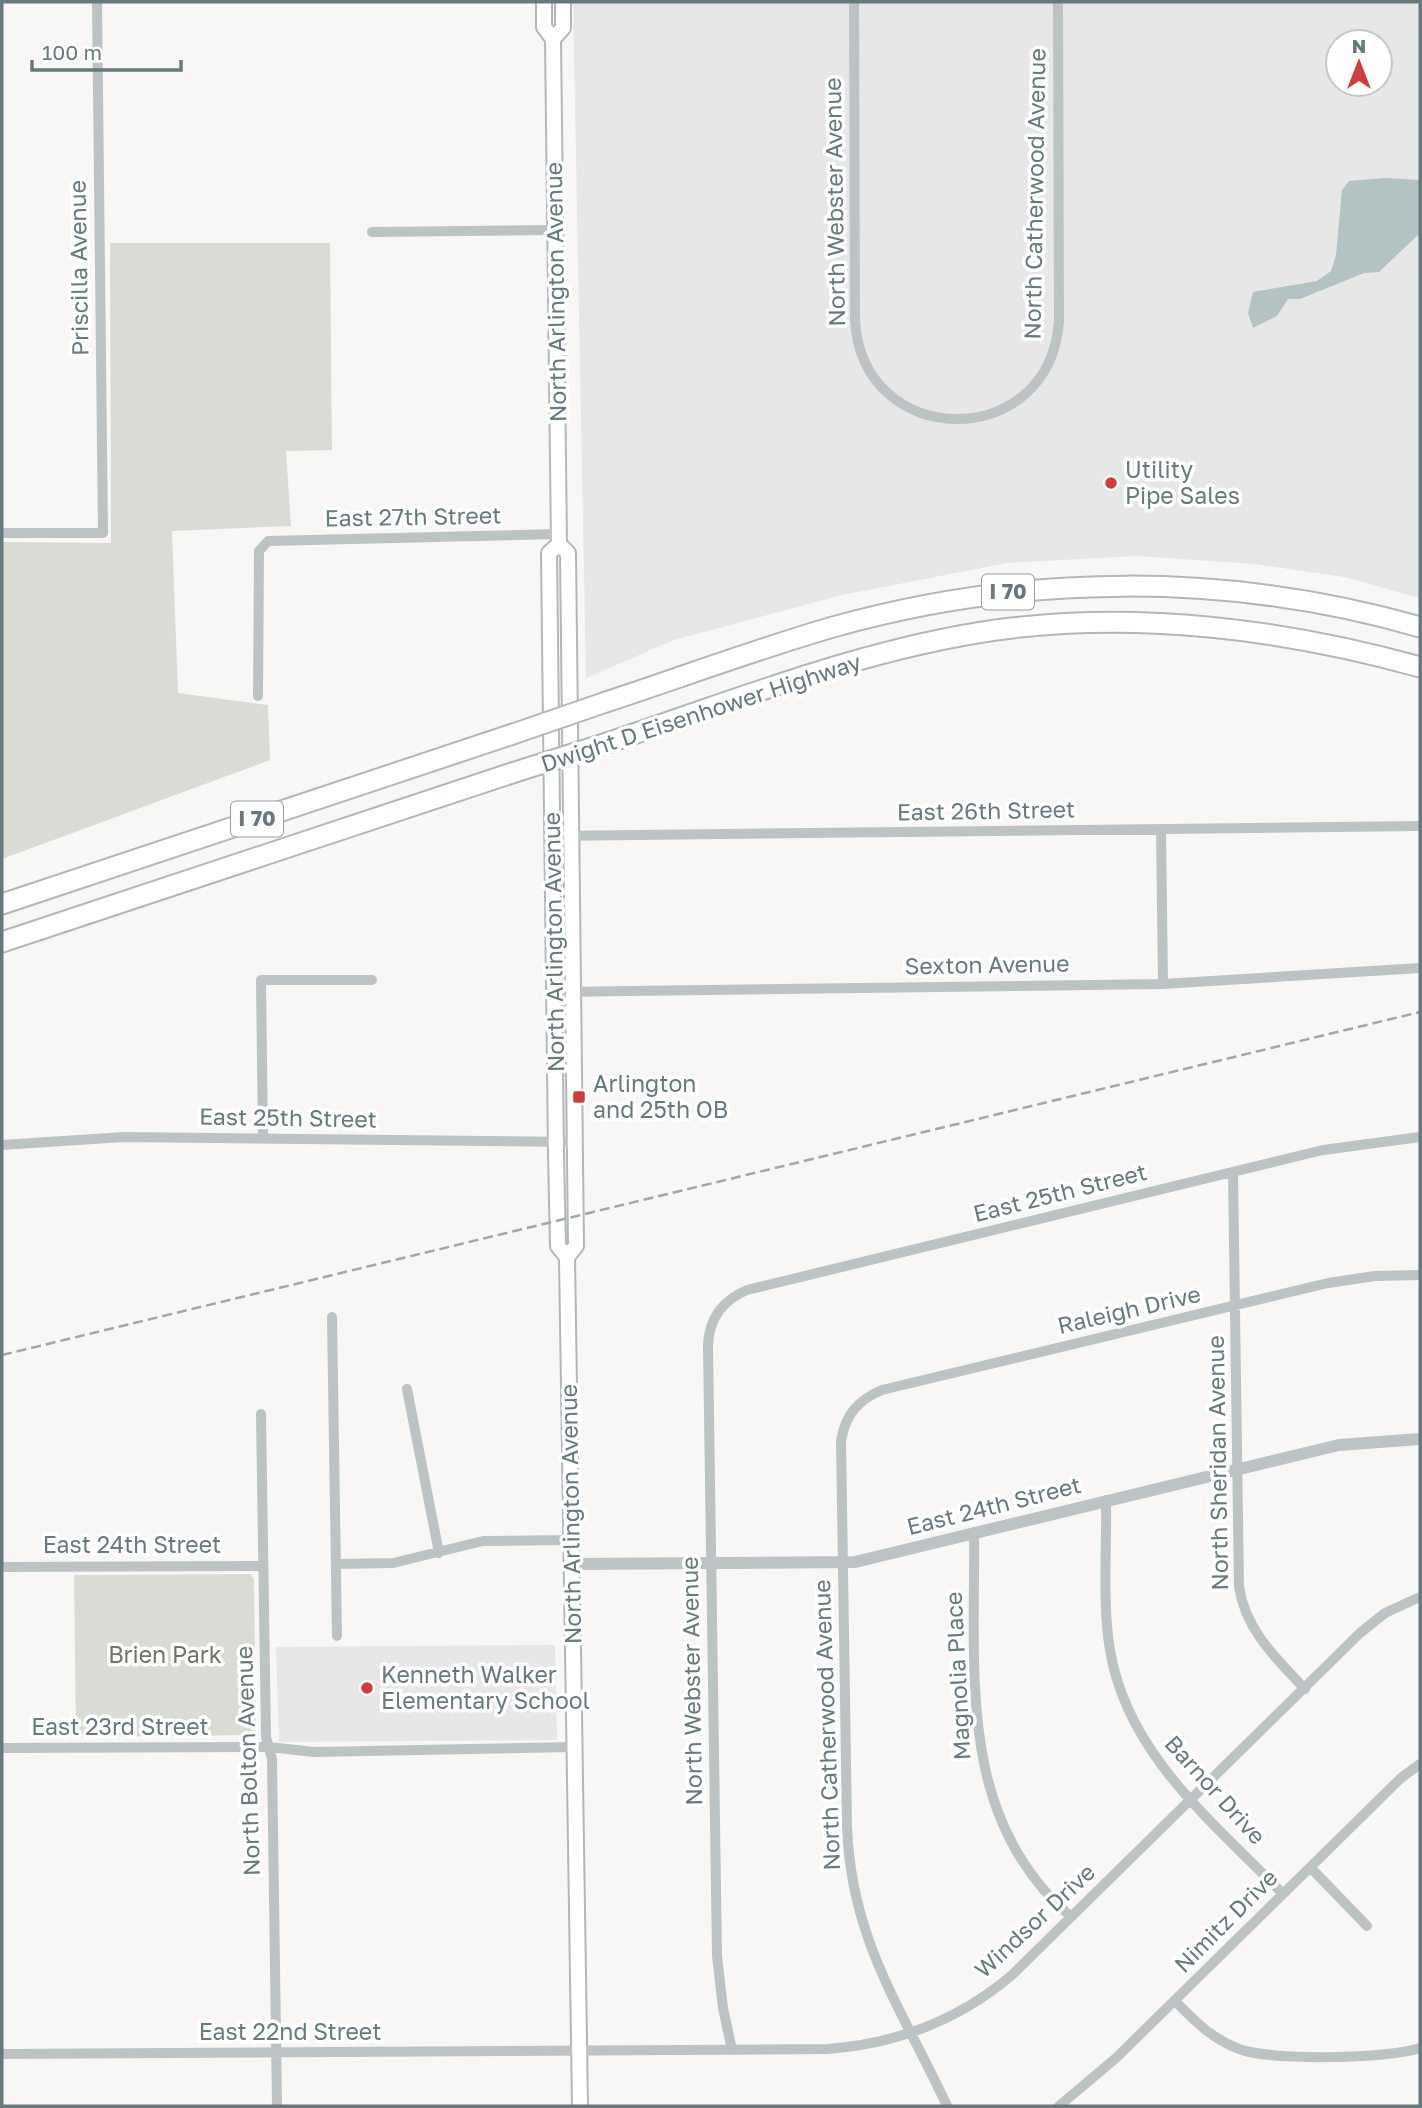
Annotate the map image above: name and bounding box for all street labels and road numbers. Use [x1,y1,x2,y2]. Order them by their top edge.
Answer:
street label: North Catherwood Avenue [1017,48,1051,340]
street label: North Webster Avenue [818,77,850,327]
street label: North Arlington Avenue [539,162,571,422]
street label: Priscilla Avenue [62,180,94,356]
street label: East 27th Street [324,500,502,532]
road number: I 70 [982,574,1034,610]
street label: Dwight D Eisenhower Highway [537,647,864,777]
street label: East 26th Street [897,794,1075,826]
road number: I 70 [231,802,283,836]
street label: North Arlington Avenue [537,812,569,1072]
street label: Sexton Avenue [904,949,1070,979]
street label: East 25th Street [199,1101,377,1133]
street label: East 25th Street [970,1157,1149,1227]
street label: Raleigh Drive [1054,1279,1203,1339]
street label: North Sheridan Avenue [1201,1335,1233,1591]
street label: North Arlington Avenue [554,1384,586,1644]
street label: East 24th Street [904,1470,1084,1540]
street label: East 24th Street [43,1530,221,1558]
street label: North Webster Avenue [675,1556,707,1806]
street label: North Catherwood Avenue [807,1579,845,1871]
street label: Magnolia Place [939,1591,975,1761]
street label: North Bolton Avenue [229,1646,265,1876]
street label: East 23rd Street [31,1712,209,1740]
street label: Barnor Drive [1159,1729,1272,1850]
street label: Windsor Drive [968,1857,1100,1983]
street label: Nimitz Drive [1168,1863,1283,1978]
street label: East 22nd Street [199,2017,381,2045]

